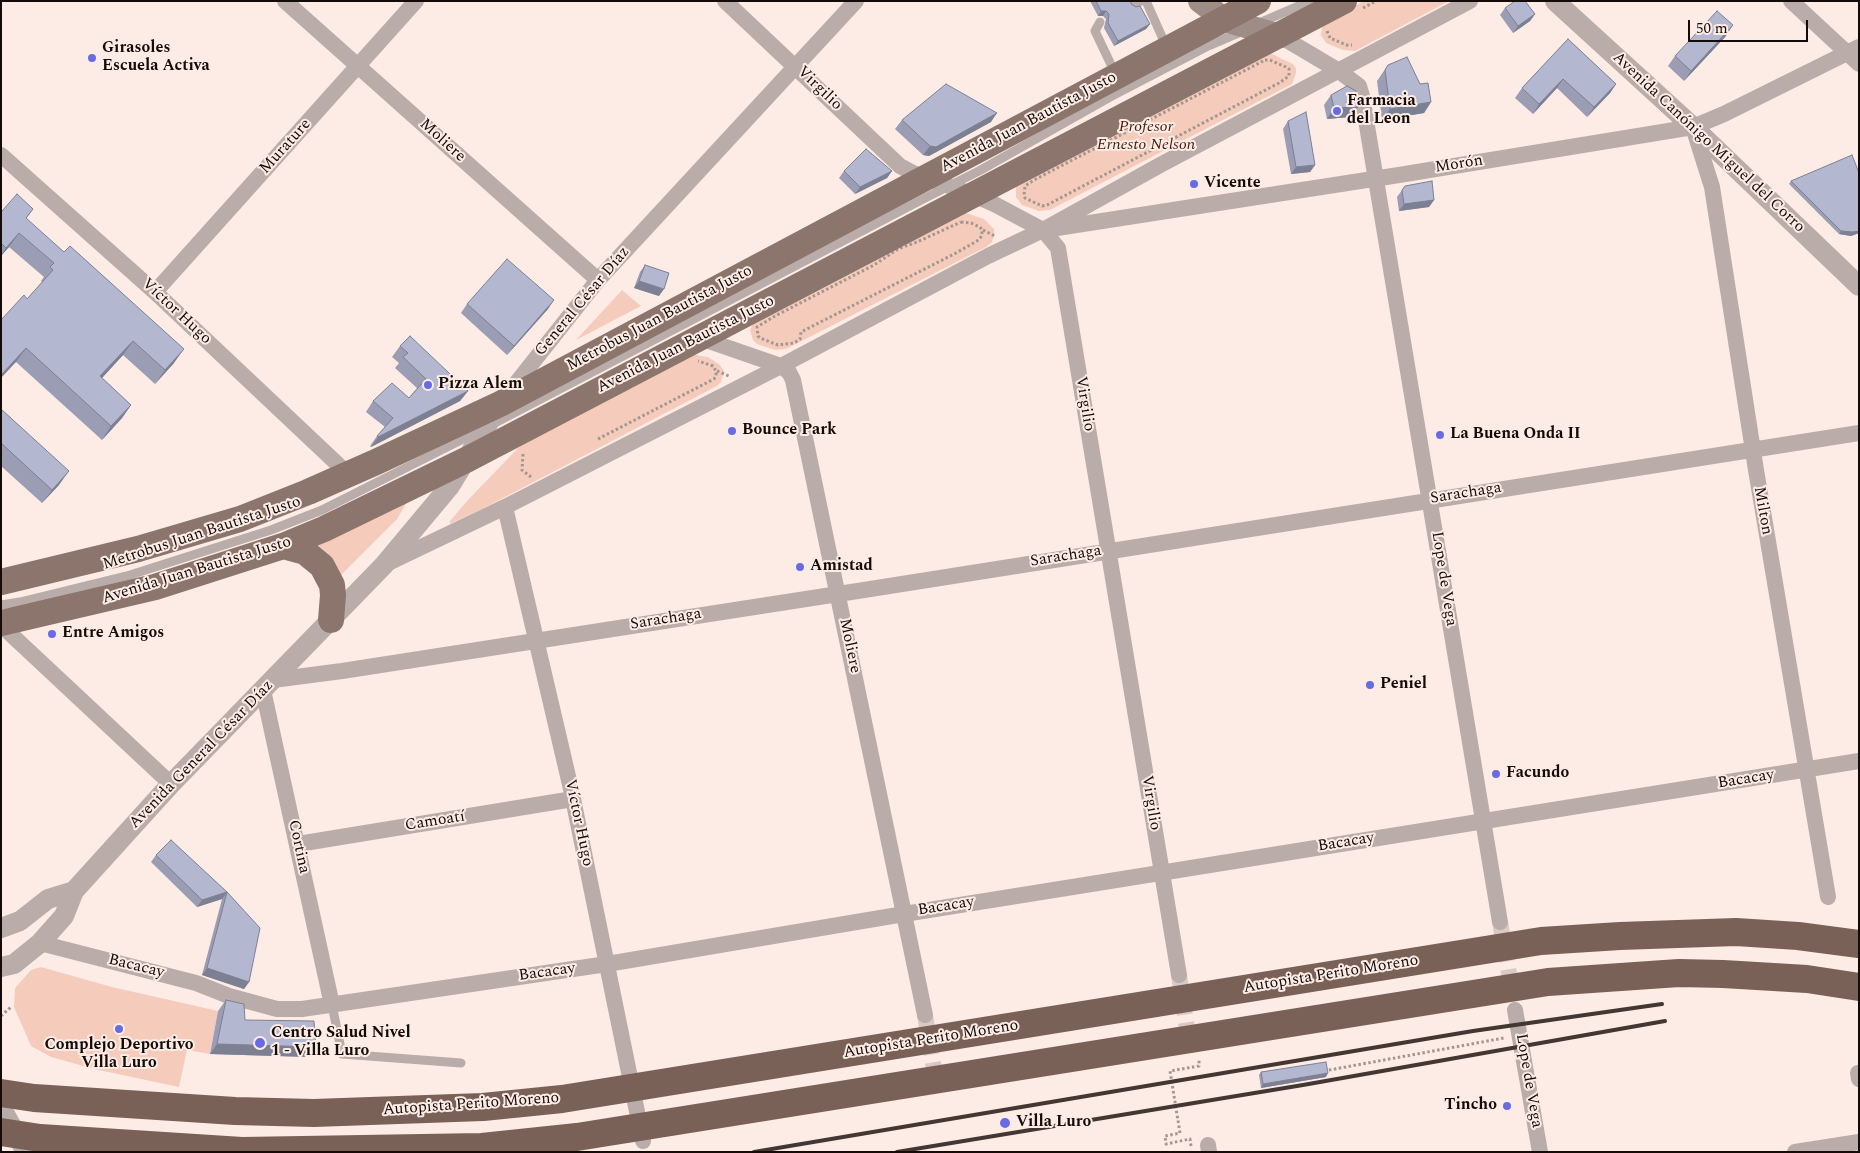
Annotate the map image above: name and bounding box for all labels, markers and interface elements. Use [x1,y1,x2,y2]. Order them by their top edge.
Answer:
scale bar [1690,10,1810,42]
text: 50 m [1696,17,1728,40]
place label: Girasoles Escuela Activa [102,39,210,77]
street label: Avenida Canónigo Miguel del Corro [1608,49,1808,237]
marker: Girasoles Escuela Activa [86,52,98,64]
street label: Virgilio [792,63,846,115]
street label: Avenida Juan Bautista Justo [938,68,1120,178]
place label: Farmacia del Leon [1347,92,1416,130]
marker: Farmacia del Leon [1331,105,1343,117]
street label: Moliere [415,115,469,167]
street label: Murature [256,116,316,178]
park label: Profesor Ernesto Nelson [1097,118,1195,156]
street label: Morón [1434,152,1484,178]
place label: Vicente [1204,174,1261,194]
marker: Vicente [1188,178,1200,190]
street label: General César Díaz [532,243,634,361]
street label: Metrobus Juan Bautista Justo [564,262,756,376]
street label: Víctor Hugo [137,275,215,349]
street label: Avenida Juan Bautista Justo [594,292,778,398]
place label: Pizza Alem [438,375,522,395]
street label: Virgilio [1070,375,1098,433]
marker: Pizza Alem [422,379,434,391]
place label: Bounce Park [742,421,837,441]
marker: Bounce Park [726,425,738,437]
place label: La Buena Onda II [1450,425,1581,445]
marker: La Buena Onda II [1434,429,1446,441]
street label: Sarachaga [1429,479,1503,509]
street label: Milton [1748,485,1776,537]
street label: Metrobus Juan Bautista Justo [100,493,304,575]
street label: Lope de Vega [1426,530,1460,628]
street label: Avenida Juan Bautista Justo [100,533,294,609]
street label: Sarachaga [1029,542,1103,572]
place label: Amistad [810,557,873,577]
marker: Amistad [794,561,806,573]
street label: Sarachaga [629,605,703,635]
street label: Moliere [834,617,864,675]
place label: Entre Amigos [62,624,164,644]
marker: Entre Amigos [46,628,58,640]
place label: Peniel [1380,675,1427,695]
street label: Avenida General César Díaz [126,677,278,833]
marker: Peniel [1364,679,1376,691]
place label: Facundo [1506,764,1569,784]
street label: Bacacay [1716,766,1776,794]
marker: Facundo [1490,768,1502,780]
street label: Virgilio [1136,774,1164,832]
street label: Víctor Hugo [559,778,597,868]
street label: Camoatí [404,808,466,836]
street label: Cortina [283,818,313,876]
street label: Bacacay [1316,829,1376,857]
street label: Bacacay [916,893,976,921]
street label: Bacacay [106,951,166,983]
street label: Autopista Perito Moreno [1242,952,1420,998]
street label: Bacacay [517,960,577,986]
street label: Autopista Perito Moreno [842,1017,1020,1063]
marker: Complejo Deportivo Villa Luro [113,1023,125,1035]
place label: Centro Salud Nivel 1 - Villa Luro [271,1024,411,1062]
street label: Lope de Vega [1510,1032,1546,1130]
place label: Complejo Deportivo Villa Luro [44,1036,194,1074]
marker: Centro Salud Nivel 1 - Villa Luro [253,1036,267,1050]
street label: Autopista Perito Moreno [382,1089,560,1121]
place label: Tincho [1444,1096,1497,1116]
marker: Tincho [1501,1100,1513,1112]
place label: Villa Luro [1016,1113,1091,1133]
marker: Villa Luro [998,1116,1012,1130]

